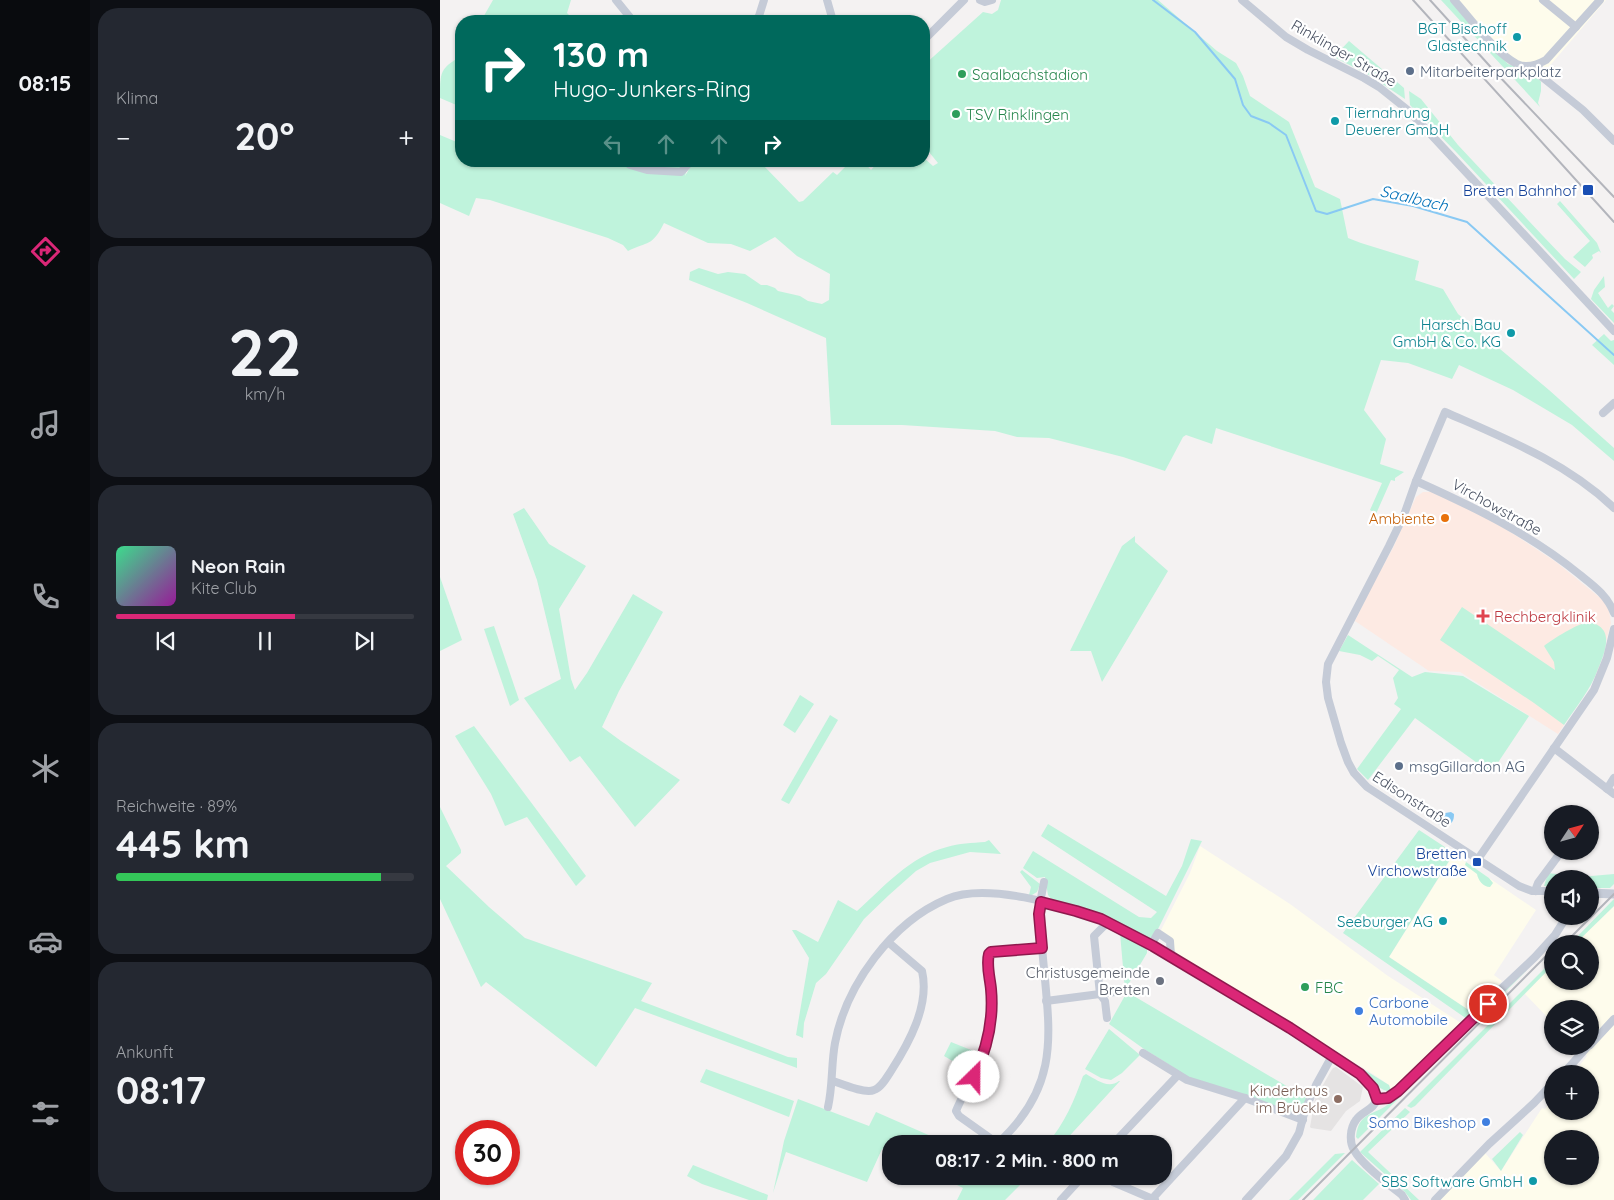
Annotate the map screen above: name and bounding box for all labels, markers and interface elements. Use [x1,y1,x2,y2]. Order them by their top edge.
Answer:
street label: Rinklinger Straße [1288,15,1400,91]
place label: BGT Bischoff Glastechnik [1418,19,1507,55]
marker: BGT Bischoff Glastechnik [1511,31,1523,43]
text: 130 m [553,32,649,76]
icon: right [470,35,535,100]
place label: Mitarbeiterparkplatz [1420,62,1561,81]
place label: Saalbachstadion [972,65,1088,84]
marker: Mitarbeiterparkplatz [1404,65,1416,77]
marker: Saalbachstadion [956,68,968,80]
text: 08:15 [19,69,71,97]
text: Hugo-Junkers-Ring [553,75,751,103]
text: Klima [116,88,158,108]
place label: Tiernahrung Deuerer GmbH [1345,103,1449,139]
place label: TSV Rinklingen [966,105,1069,124]
marker: TSV Rinklingen [950,108,962,120]
text: 20° [234,112,294,160]
marker: Tiernahrung Deuerer GmbH [1329,115,1341,127]
text: − [116,120,131,155]
text: + [398,120,414,155]
icon: left [599,130,627,158]
icon: ahead [652,130,680,158]
icon: ahead [705,130,733,158]
icon: right [758,130,786,158]
water label: Saalbach [1378,180,1451,216]
place label: Bretten Bahnhof [1463,181,1578,200]
marker: Bretten Bahnhof [1581,183,1595,197]
icon: directions [28,234,63,269]
text: 22 [228,311,302,392]
place label: Harsch Bau GmbH & Co. KG [1393,315,1501,351]
marker: Harsch Bau GmbH & Co. KG [1505,327,1517,339]
text: km/h [245,384,285,404]
icon: music [28,407,63,442]
street label: Virchowstraße [1449,475,1545,539]
place label: Ambiente [1369,509,1435,528]
marker: Ambiente [1439,512,1451,524]
text: Neon Rain [191,554,286,578]
text: Kite Club [191,578,257,598]
icon: phone [28,579,63,614]
place label: Rechbergklinik [1494,607,1596,626]
marker: Rechbergklinik [1476,609,1490,623]
icon: previous [152,627,180,655]
icon: pause [251,627,279,655]
icon: next [350,627,378,655]
icon: climate [28,751,63,786]
place label: msgGillardon AG [1409,757,1525,776]
marker: msgGillardon AG [1393,760,1405,772]
street label: Edisonstraße [1369,767,1455,831]
text: Reichweite · 89% [116,796,237,816]
north arrow [1544,805,1599,860]
map controls [1544,805,1599,1185]
text: 445 km [116,820,250,868]
place label: Bretten Virchowstraße [1367,844,1467,880]
marker: Bretten Virchowstraße [1471,856,1483,868]
button: sound [1544,870,1599,925]
place label: Seeburger AG [1337,912,1433,931]
marker: Seeburger AG [1437,915,1449,927]
icon: car [28,924,63,959]
button: search [1544,935,1599,990]
place label: Christusgemeinde Bretten [1026,963,1150,999]
marker: Christusgemeinde Bretten [1154,975,1166,987]
place label: FBC [1315,978,1343,997]
marker: FBC [1299,981,1311,993]
pin [1467,983,1509,1025]
icon: arrive [1474,990,1502,1018]
place label: Carbone Automobile [1369,993,1448,1029]
button: layers [1544,1000,1599,1055]
marker: Carbone Automobile [1353,1005,1365,1017]
text: Ankunft [116,1042,174,1062]
position arrow [947,1050,999,1102]
button: + [1544,1065,1599,1120]
text: 08:17 [116,1066,206,1114]
place label: Kinderhaus im Brückle [1250,1081,1328,1117]
marker: Kinderhaus im Brückle [1332,1093,1344,1105]
icon: filters [28,1096,63,1131]
place label: Somo Bikeshop [1369,1113,1476,1132]
marker: Somo Bikeshop [1480,1116,1492,1128]
speed limit sign: 30 [455,1120,520,1185]
button: − [1544,1130,1599,1185]
text: 08:17 · 2 Min. · 800 m [935,1148,1119,1172]
place label: SBS Software GmbH [1381,1172,1523,1191]
marker: SBS Software GmbH [1527,1175,1539,1187]

